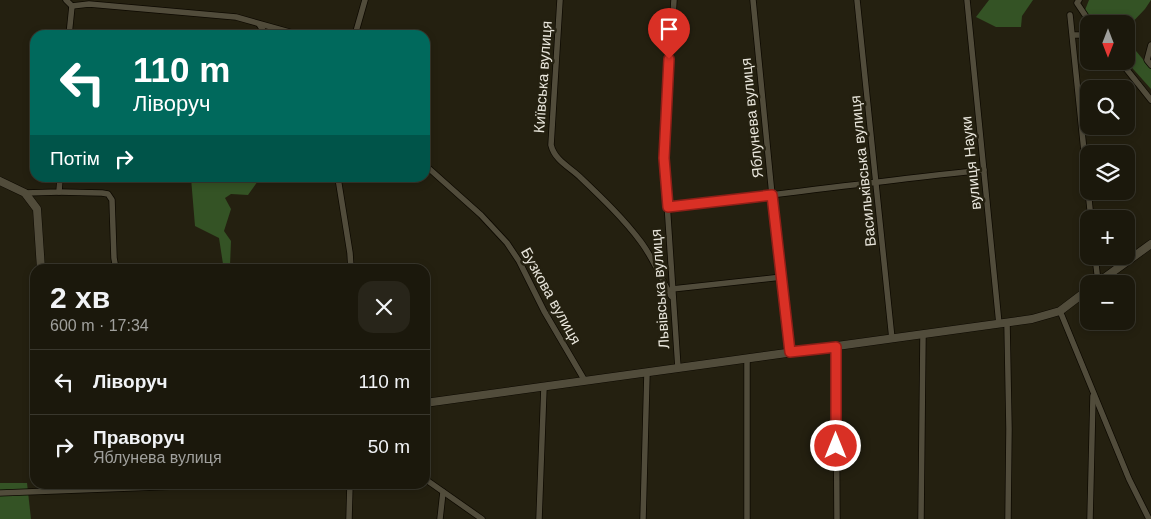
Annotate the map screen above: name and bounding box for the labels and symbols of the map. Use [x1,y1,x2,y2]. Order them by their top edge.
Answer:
pin [648,8,690,59]
north arrow [1080,15,1135,70]
street label: Київська вулиця [530,20,555,134]
street label: Яблунева вулиця [737,57,766,179]
street label: Васильківська вулиця [846,95,879,247]
street label: вулиця Науки [957,115,984,211]
street label: Львівська вулиця [647,229,672,350]
street label: Бузкова вулиця [518,244,585,347]
position arrow [809,419,861,471]

